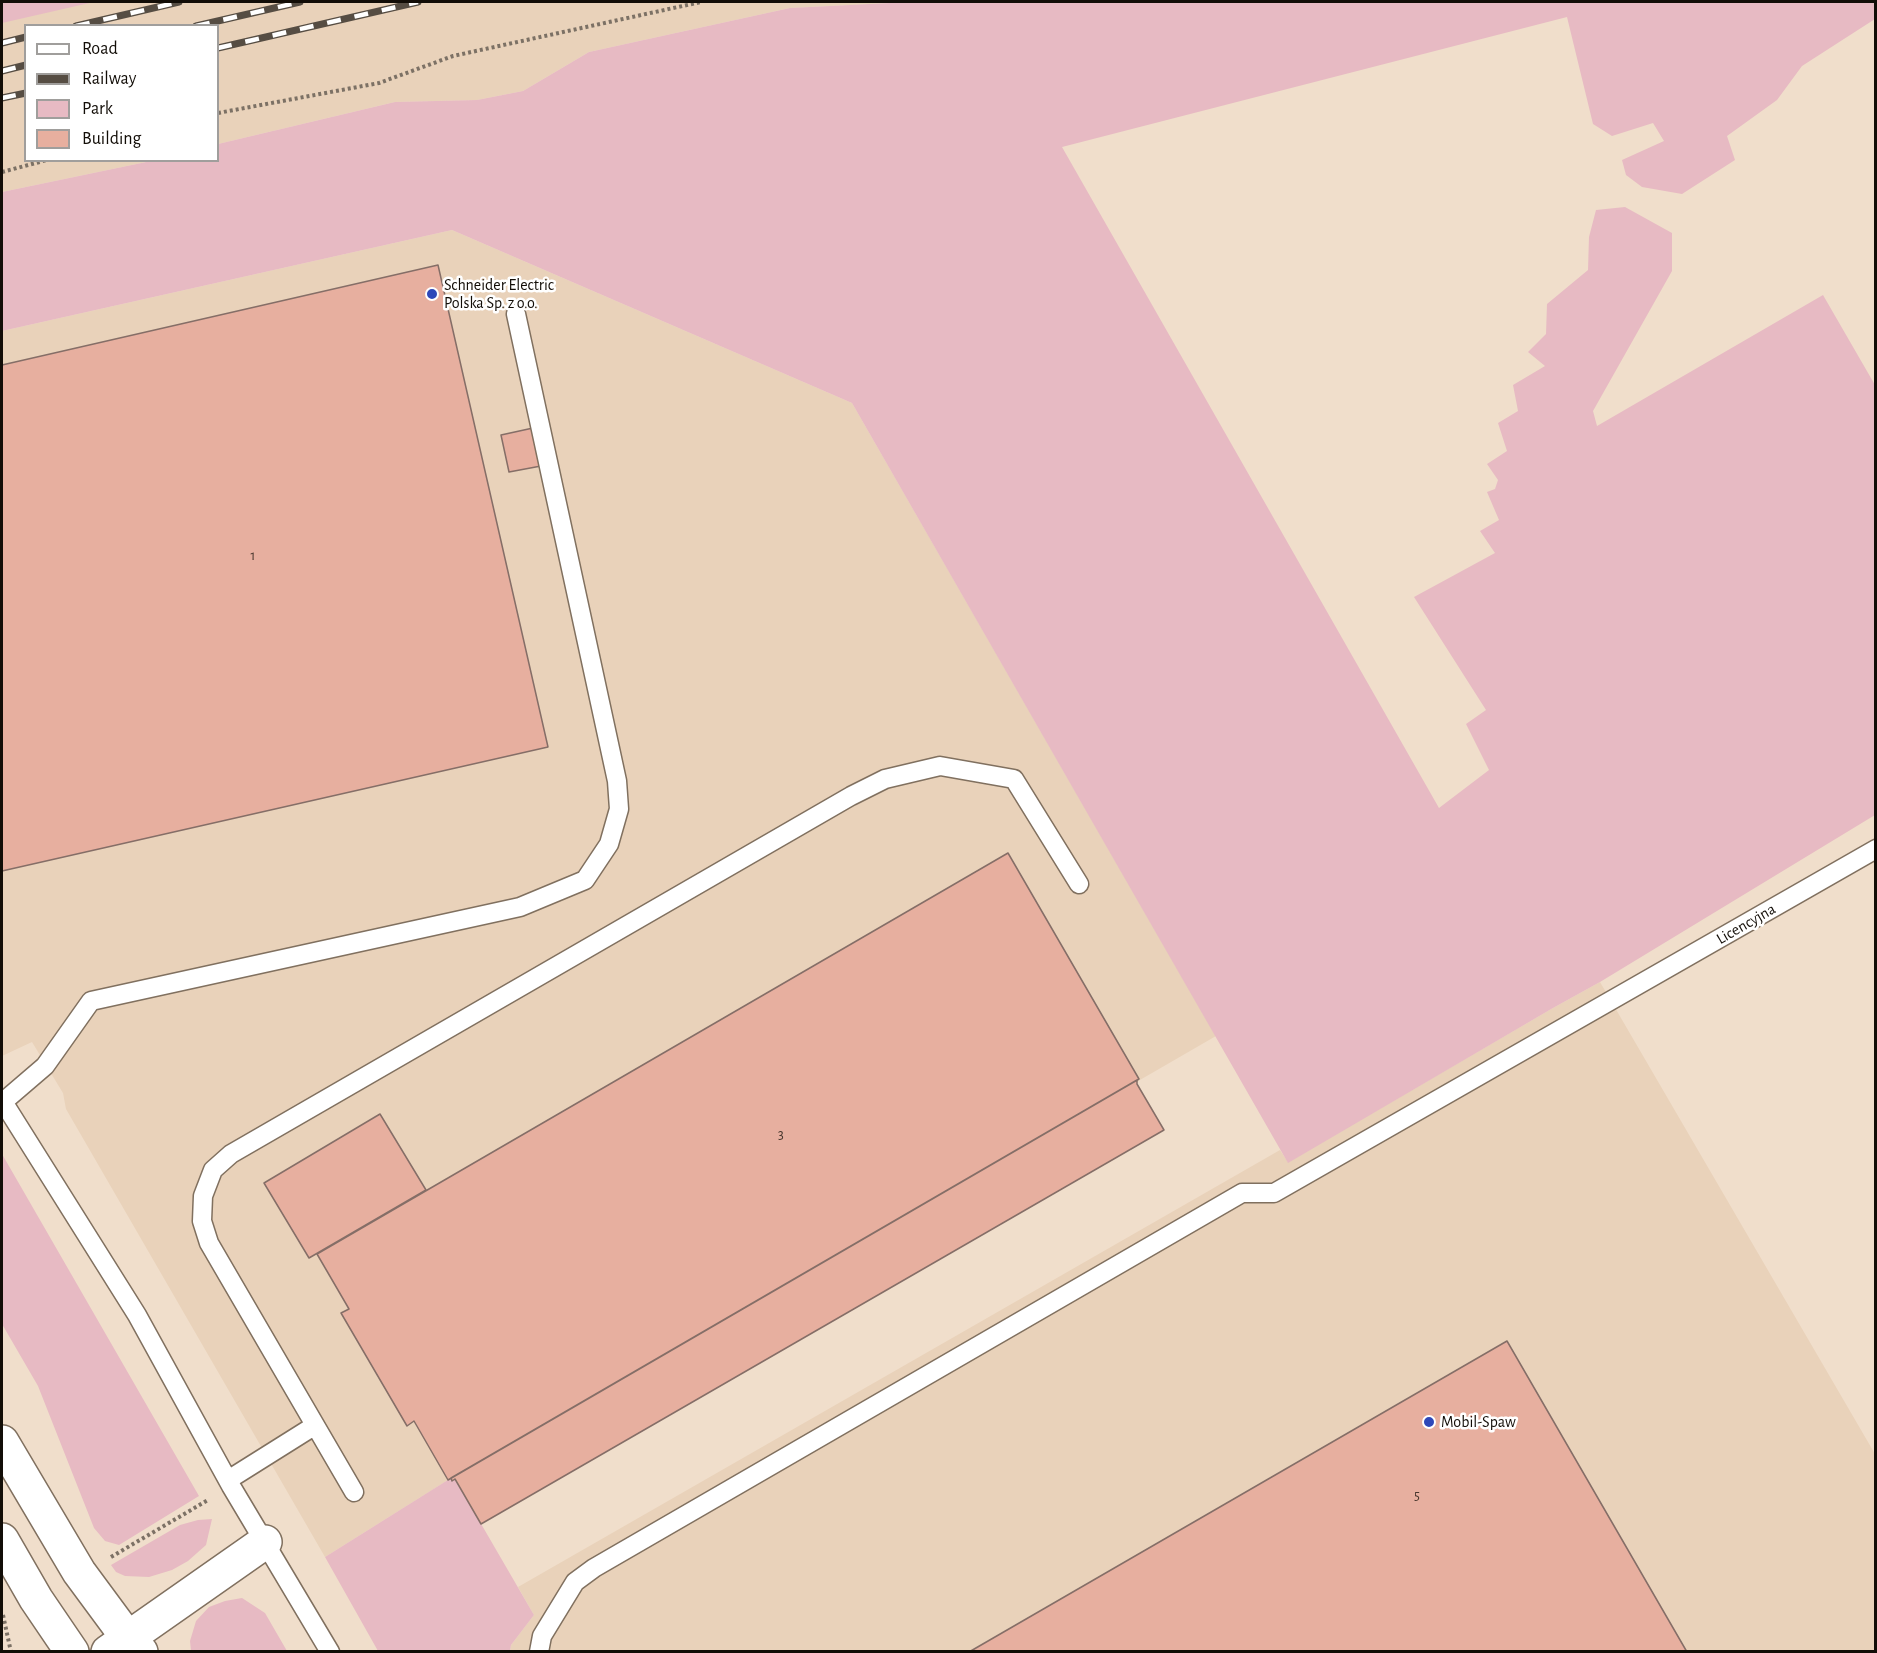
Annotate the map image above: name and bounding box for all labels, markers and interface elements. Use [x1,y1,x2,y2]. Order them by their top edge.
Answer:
legend [24,24,219,162]
text: Road [82,40,118,58]
text: Railway [82,70,136,88]
text: Park [82,100,113,118]
text: Building [82,130,141,148]
place label: Schneider Electric Polska Sp. z o.o. [444,275,554,313]
marker: Schneider Electric Polska Sp. z o.o. [425,287,439,301]
house number: 1 [251,548,255,564]
street label: Licencyjna [1713,899,1779,949]
house number: 3 [778,1127,784,1143]
place label: Mobil-Spaw [1441,1412,1516,1432]
marker: Mobil-Spaw [1422,1415,1436,1429]
house number: 5 [1414,1488,1420,1504]

